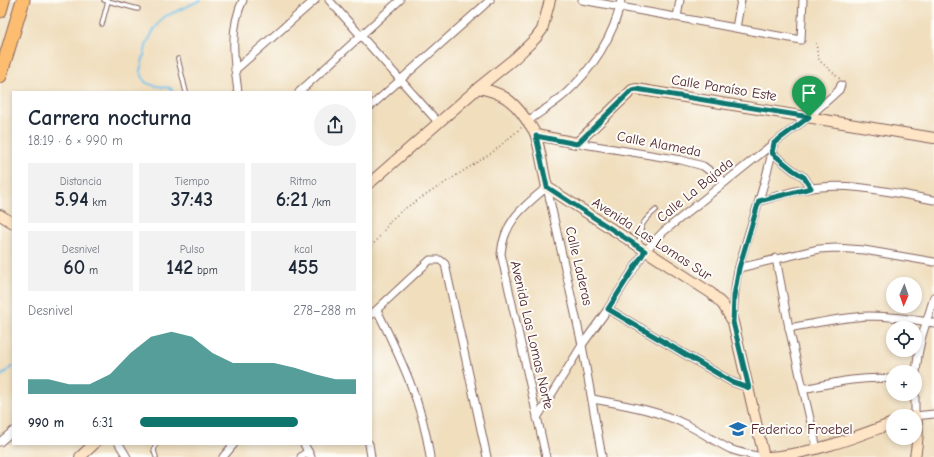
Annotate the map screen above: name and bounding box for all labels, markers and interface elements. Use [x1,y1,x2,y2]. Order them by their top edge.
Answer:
street label: Calle Paraíso Este [670,71,778,105]
pin [792,76,826,117]
icon: arrive [798,82,820,104]
button: share [314,104,356,146]
text: Carrera nocturna [28,105,192,131]
street label: Calle Alameda [616,128,702,160]
text: 18:19 · 6 × 990 m [28,133,123,148]
street label: Calle La Bajada [653,154,737,226]
text: Distancia [60,175,102,188]
text: Tiempo [175,175,209,188]
text: Ritmo [290,175,317,188]
text: 5.94 [55,188,89,211]
text: 37:43 [171,188,213,211]
text: 6:21 [276,188,308,211]
street label: Avenida Las Lomas Sur [589,194,715,284]
text: km [89,196,107,209]
text: /km [308,196,331,209]
street label: Calle Laderas [562,225,596,307]
text: Desnivel [62,243,100,256]
text: Pulso [180,243,204,256]
text: kcal [294,243,313,256]
text: 60 [63,256,85,279]
text: 142 [166,256,193,279]
text: 455 [288,256,319,279]
street label: Avenida Las Lomas Norte [507,259,557,411]
text: m [85,264,98,277]
text: bpm [193,264,218,277]
north arrow [886,277,922,313]
map controls [886,277,922,445]
text: Desnivel [28,303,73,318]
text: 278–288 m [293,303,356,318]
button: locate [886,321,922,357]
button: + [886,365,922,401]
button: − [886,409,922,445]
text: 990 m [28,415,64,430]
text: 6:31 [92,415,113,430]
school or university icon: Federico Froebel [728,419,748,439]
place label: Federico Froebel [751,421,853,438]

